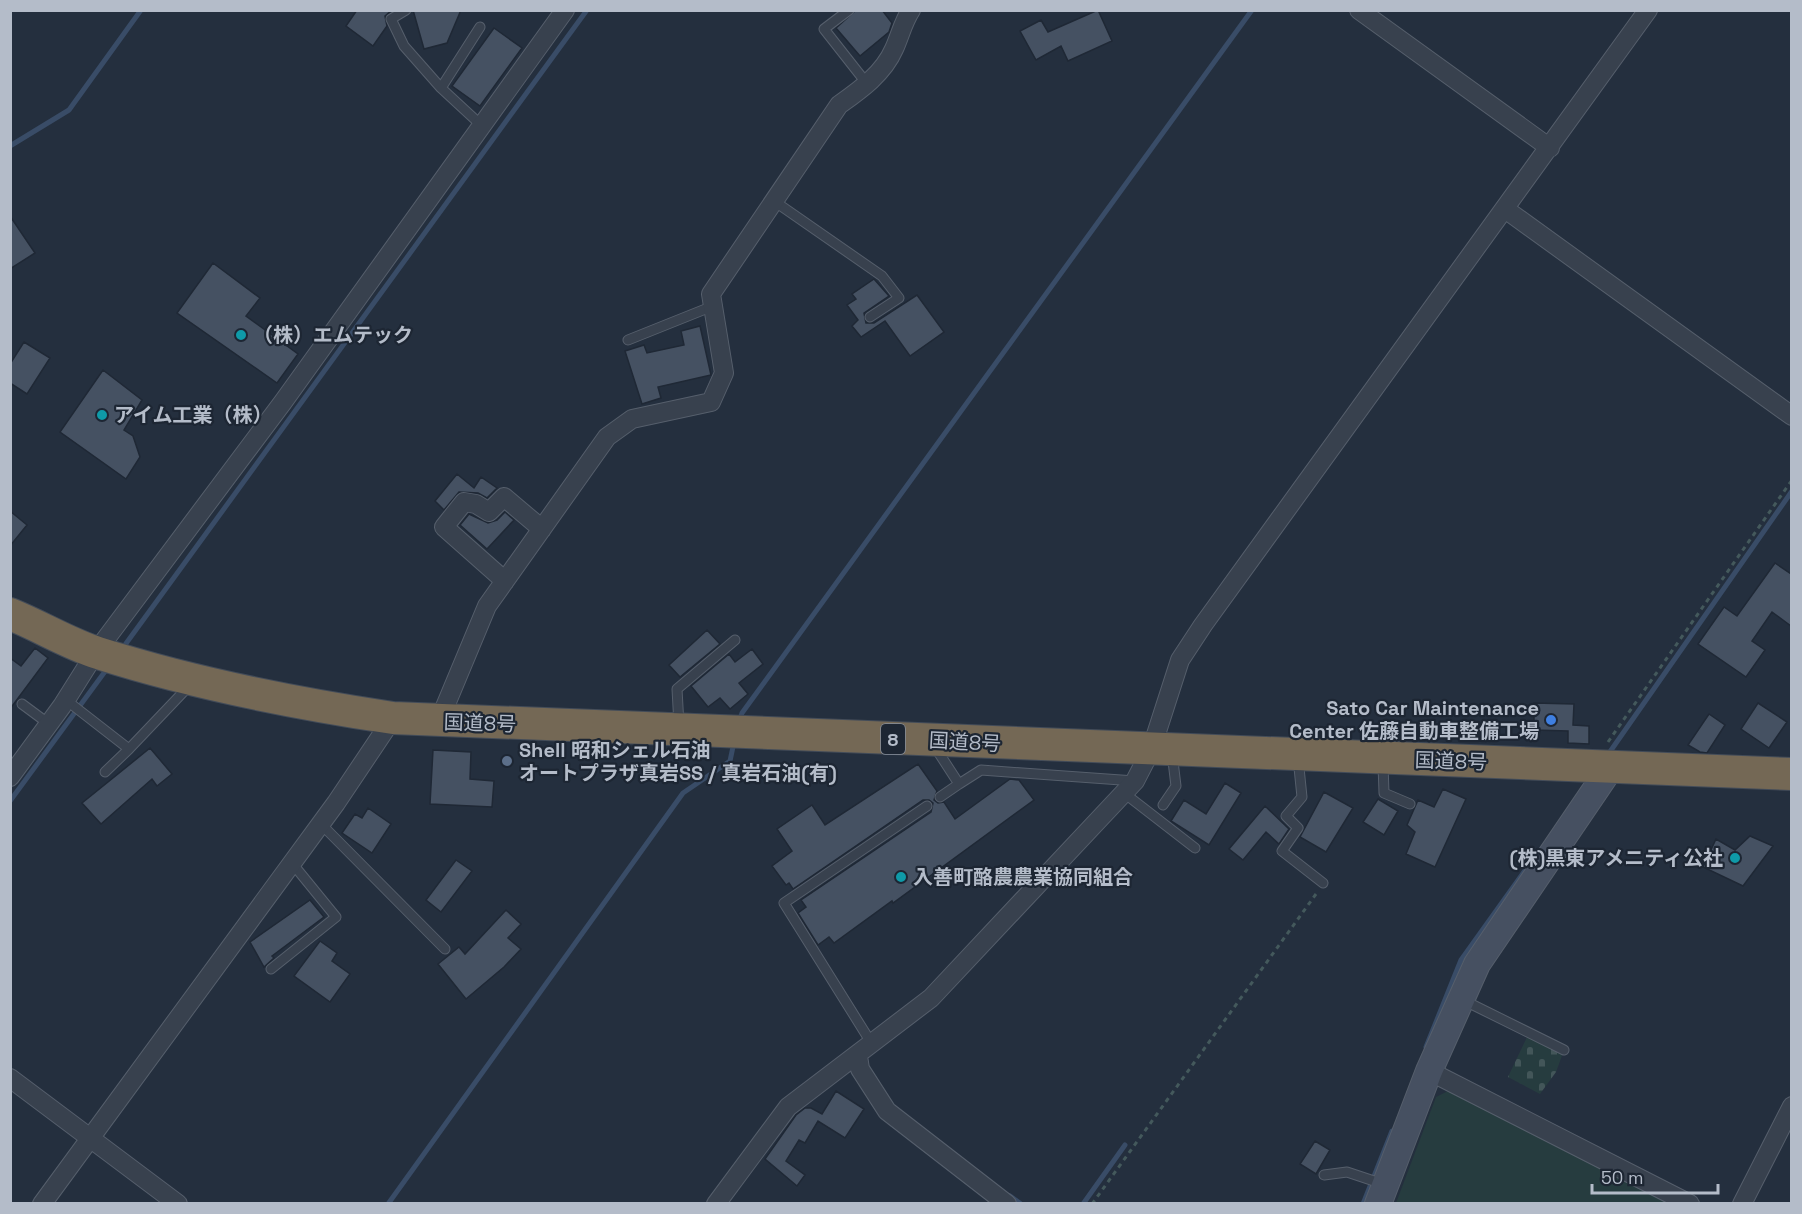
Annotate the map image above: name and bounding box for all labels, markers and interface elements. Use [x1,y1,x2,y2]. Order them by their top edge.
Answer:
place label: （株）エムテック [253,322,413,348]
marker: （株）エムテック [234,328,248,342]
place label: アイム工業（株） [114,402,273,428]
marker: アイム工業（株） [95,408,109,422]
place label: Sato Car Maintenance Center 佐藤自動車整備工場 [1289,695,1539,744]
street label: 国道8号 [443,709,517,737]
marker: Sato Car Maintenance Center 佐藤自動車整備工場 [1544,713,1558,727]
road number: 8 [881,724,905,754]
street label: 国道8号 [928,727,1002,757]
place label: Shell 昭和シェル石油 オートプラザ真岩SS / 真岩石油(有) [519,737,837,786]
street label: 国道8号 [1414,747,1488,775]
marker: Shell 昭和シェル石油 オートプラザ真岩SS / 真岩石油(有) [500,754,514,768]
place label: (株)黒東アメニティ公社 [1509,845,1723,871]
marker: (株)黒東アメニティ公社 [1728,851,1742,865]
place label: 入善町酪農農業協同組合 [913,864,1133,890]
marker: 入善町酪農農業協同組合 [894,870,908,884]
scale bar [1592,1157,1718,1195]
text: 50 m [1601,1166,1643,1189]

